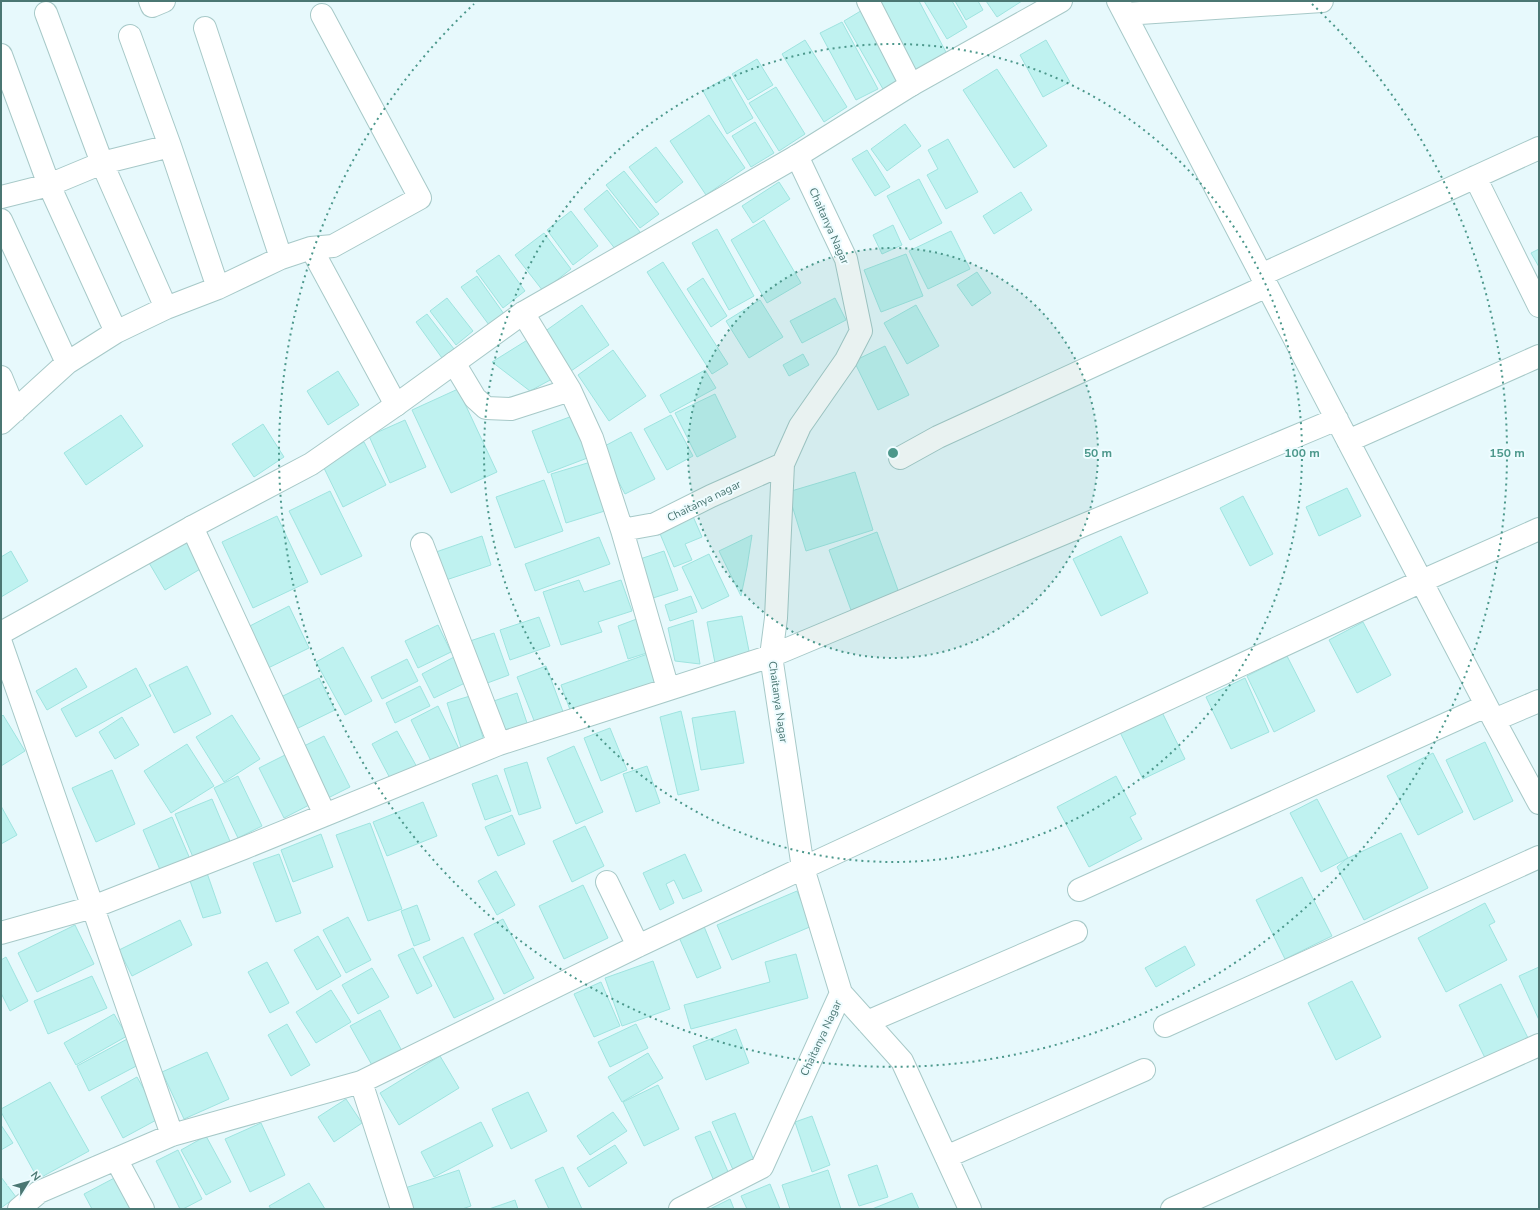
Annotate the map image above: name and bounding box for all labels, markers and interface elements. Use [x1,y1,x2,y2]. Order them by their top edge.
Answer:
street label: Chaitanya Nagar [805,185,853,267]
text: 50 m [1084,445,1112,461]
text: 100 m [1284,445,1320,461]
text: 150 m [1489,445,1525,461]
centre of rings [886,446,900,460]
street label: Chaitanya nagar [665,477,743,525]
street label: Chaitanya Nagar [765,660,791,744]
street label: Chaitanya Nagar [797,997,845,1078]
north arrow [8,1162,48,1202]
text: N [27,1168,44,1184]

